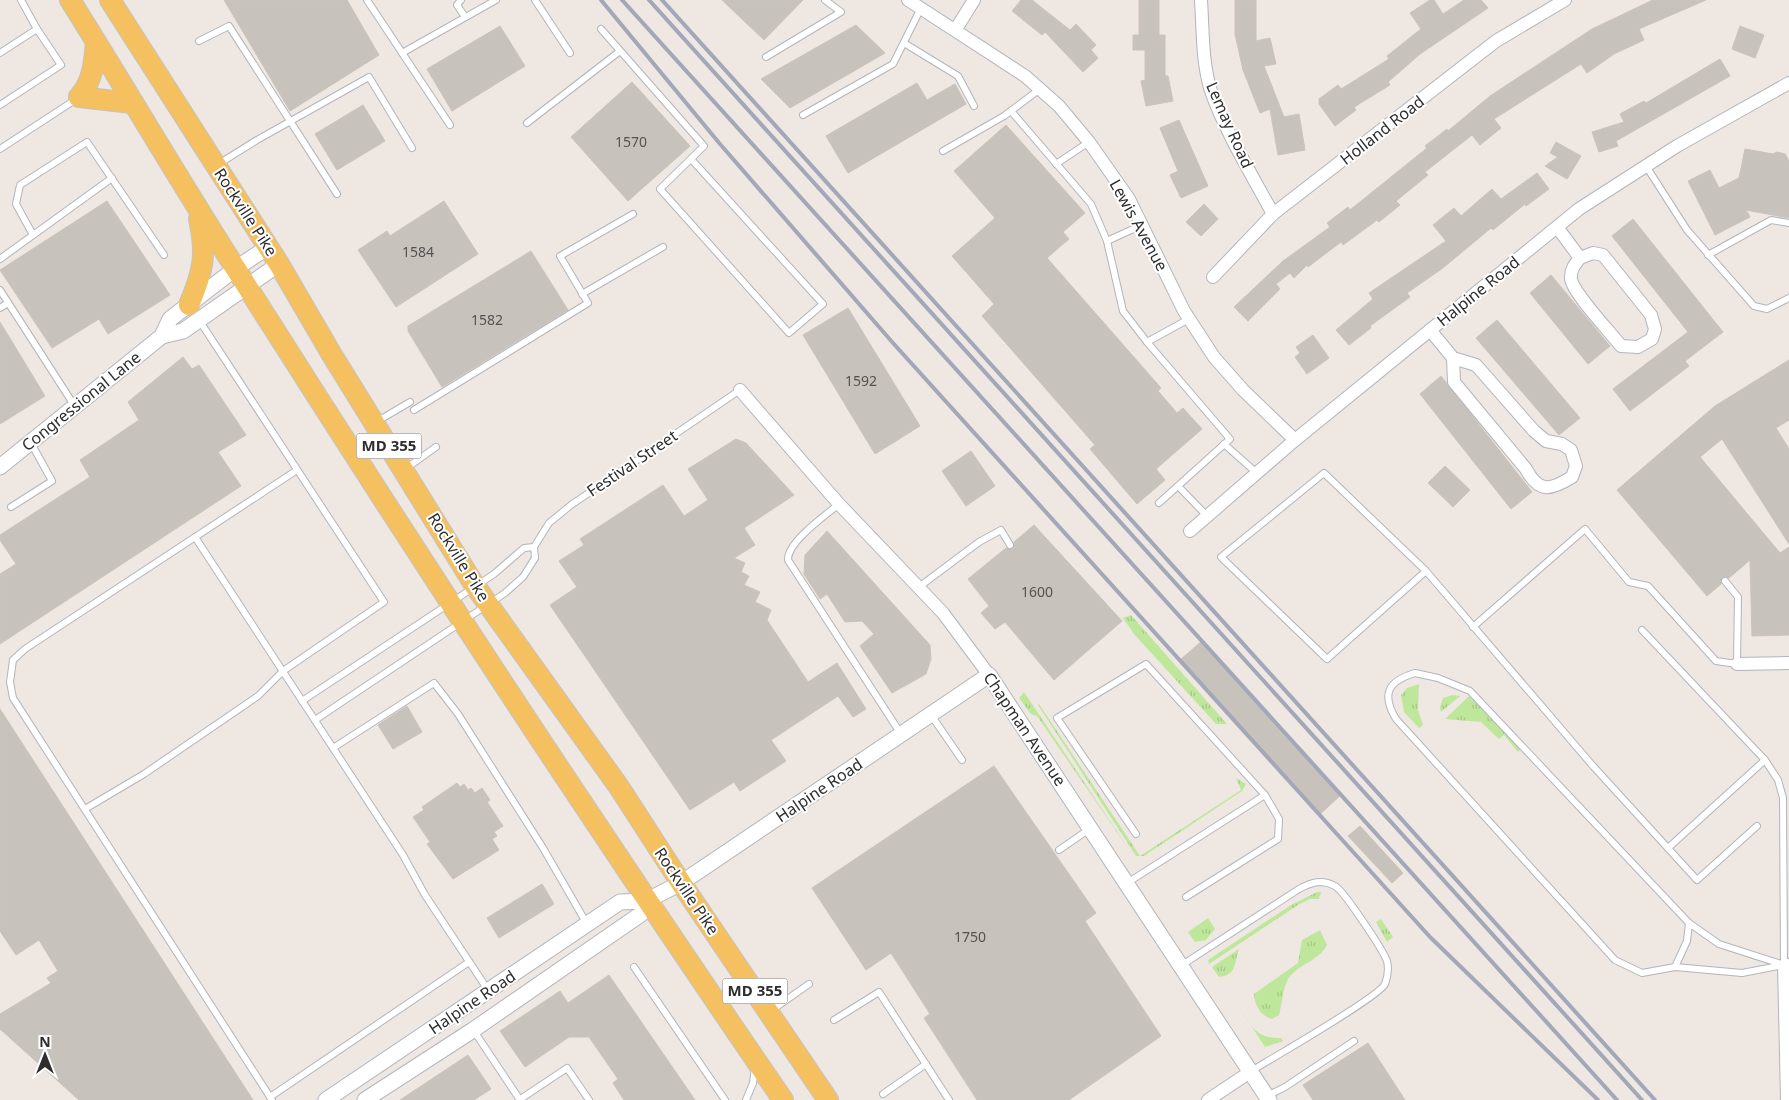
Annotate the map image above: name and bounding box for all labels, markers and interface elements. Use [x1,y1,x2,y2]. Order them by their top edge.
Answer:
street label: Lemay Road [1201,78,1259,172]
street label: Holland Road [1335,90,1429,170]
house number: 1570 [615,132,647,151]
street label: Rockville Pike [209,164,283,260]
street label: Lewis Avenue [1105,175,1173,275]
house number: 1584 [402,242,434,261]
street label: Halpine Road [1432,251,1524,331]
house number: 1582 [471,310,503,329]
street label: Congressional Lane [17,346,145,456]
house number: 1592 [845,371,877,390]
street label: Festival Street [582,424,682,501]
road number: MD 355 [356,434,422,458]
street label: Rockville Pike [423,508,495,606]
house number: 1600 [1021,582,1053,601]
street label: Chapman Avenue [979,668,1071,790]
street label: Halpine Road [771,753,867,827]
street label: Rockville Pike [650,843,724,939]
house number: 1750 [954,927,986,946]
street label: Halpine Road [424,965,520,1039]
road number: MD 355 [722,978,788,1004]
north arrow [20,1030,70,1080]
text: N [39,1032,51,1051]

